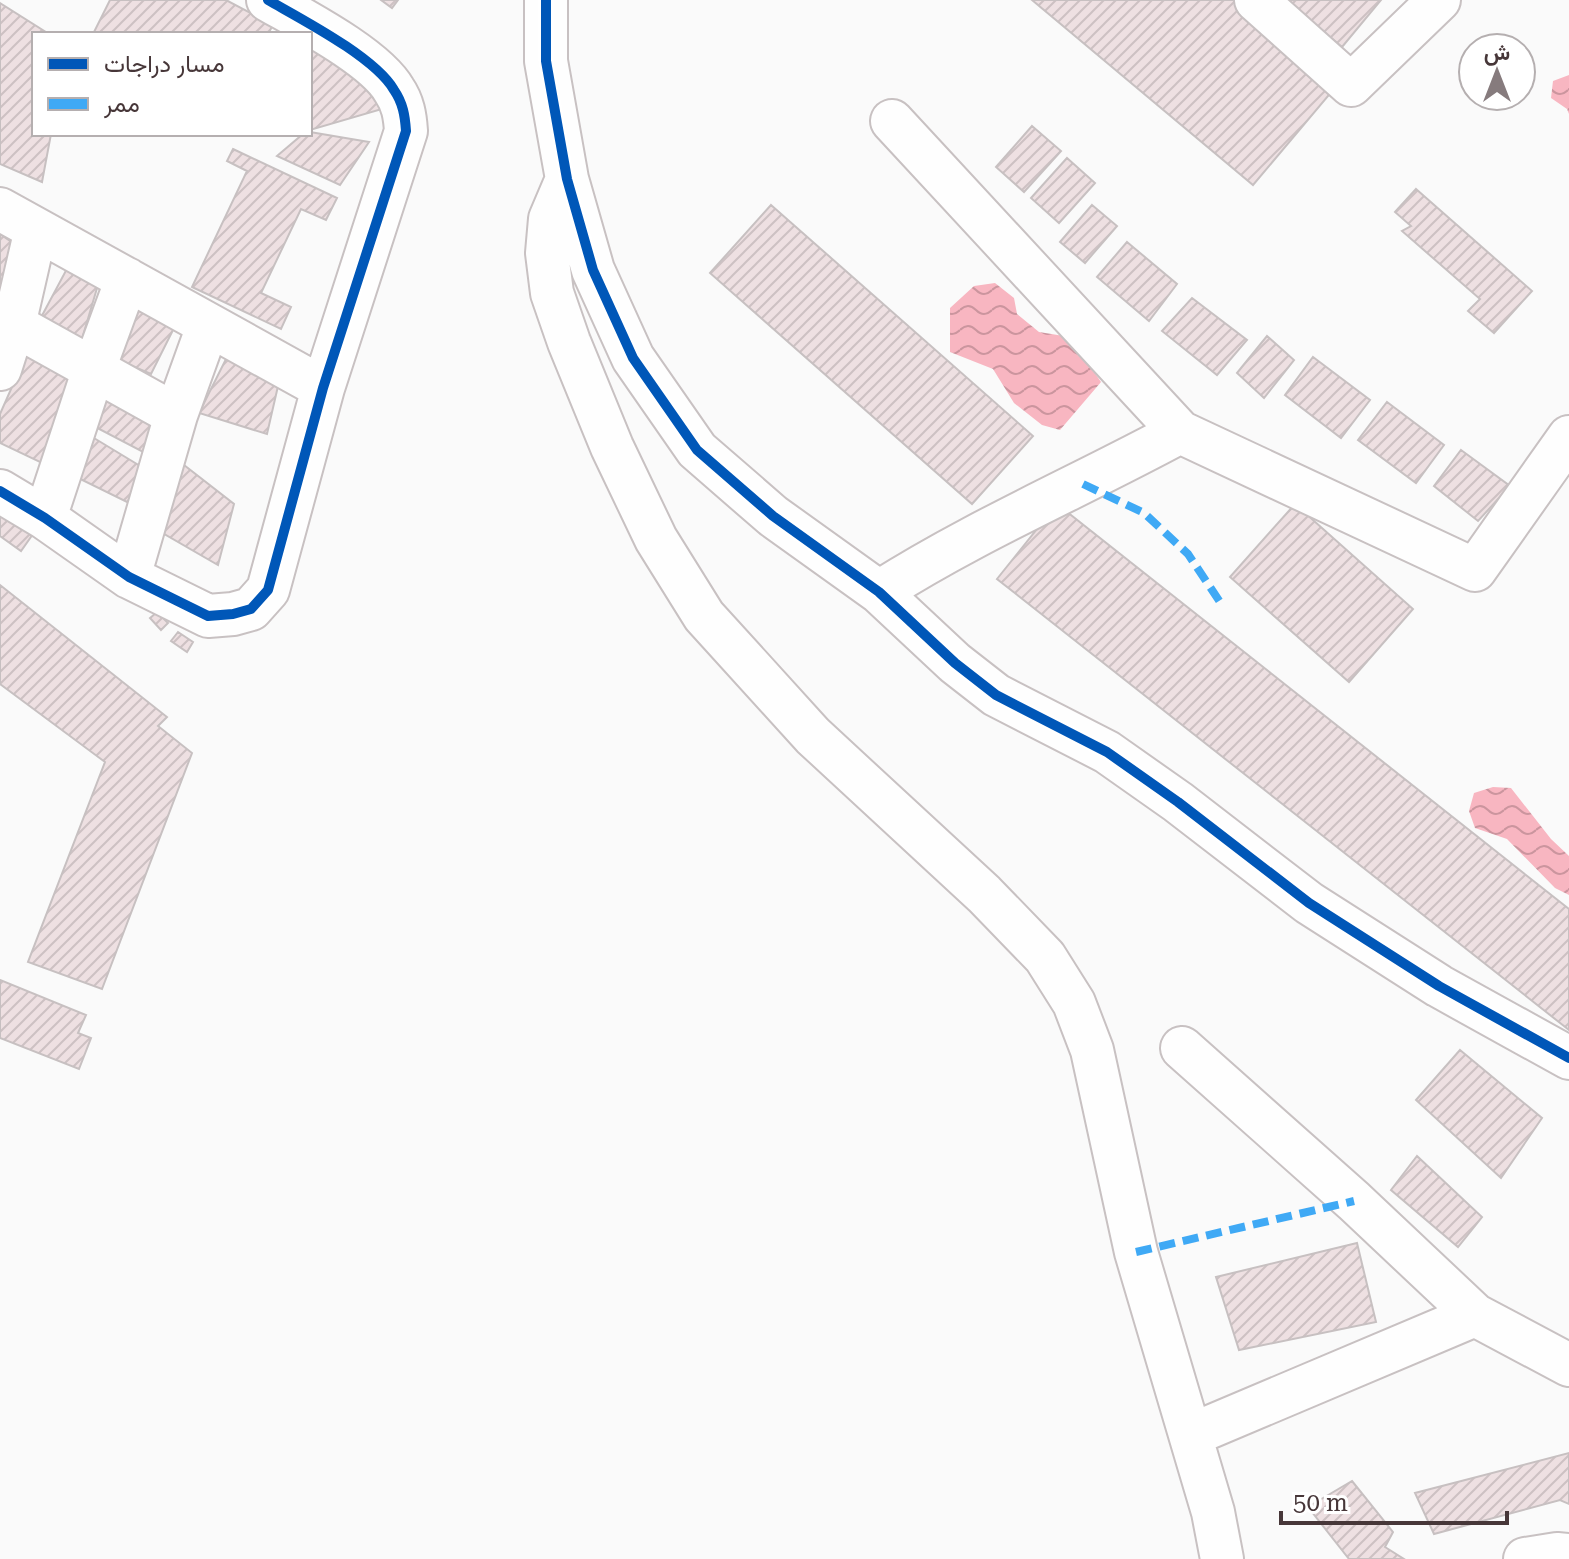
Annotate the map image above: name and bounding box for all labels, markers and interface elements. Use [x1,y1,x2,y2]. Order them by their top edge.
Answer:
legend [32,32,312,136]
north arrow [1457,32,1537,112]
text: ش [1484,40,1510,66]
text: مسار دراجات [104,50,225,79]
text: ممر [103,90,140,119]
scale bar [1281,1475,1507,1525]
text: 50 m [1293,1489,1348,1517]

